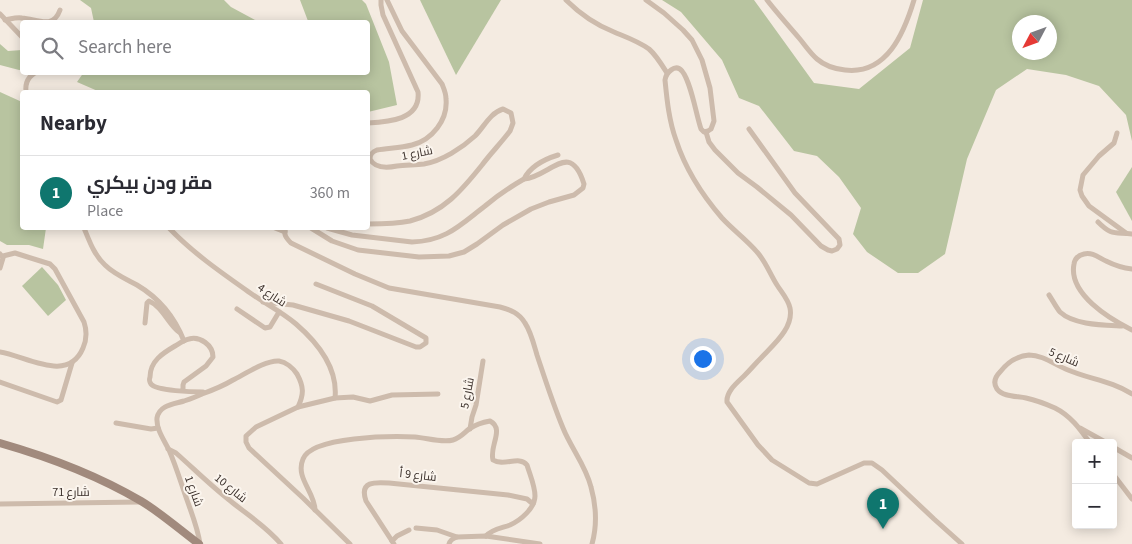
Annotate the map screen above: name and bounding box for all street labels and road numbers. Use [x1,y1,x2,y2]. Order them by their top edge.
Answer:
street label: شارع 1 [400,142,434,165]
street label: شارع 4 [254,280,290,311]
street label: شارع 5 [1046,343,1082,371]
street label: شارع 5 [456,376,479,410]
street label: شارع 9 أ [399,465,437,486]
street label: شارع 10 [211,470,251,507]
street label: شارع 1 [180,473,207,509]
street label: شارع 71 [52,484,90,501]

